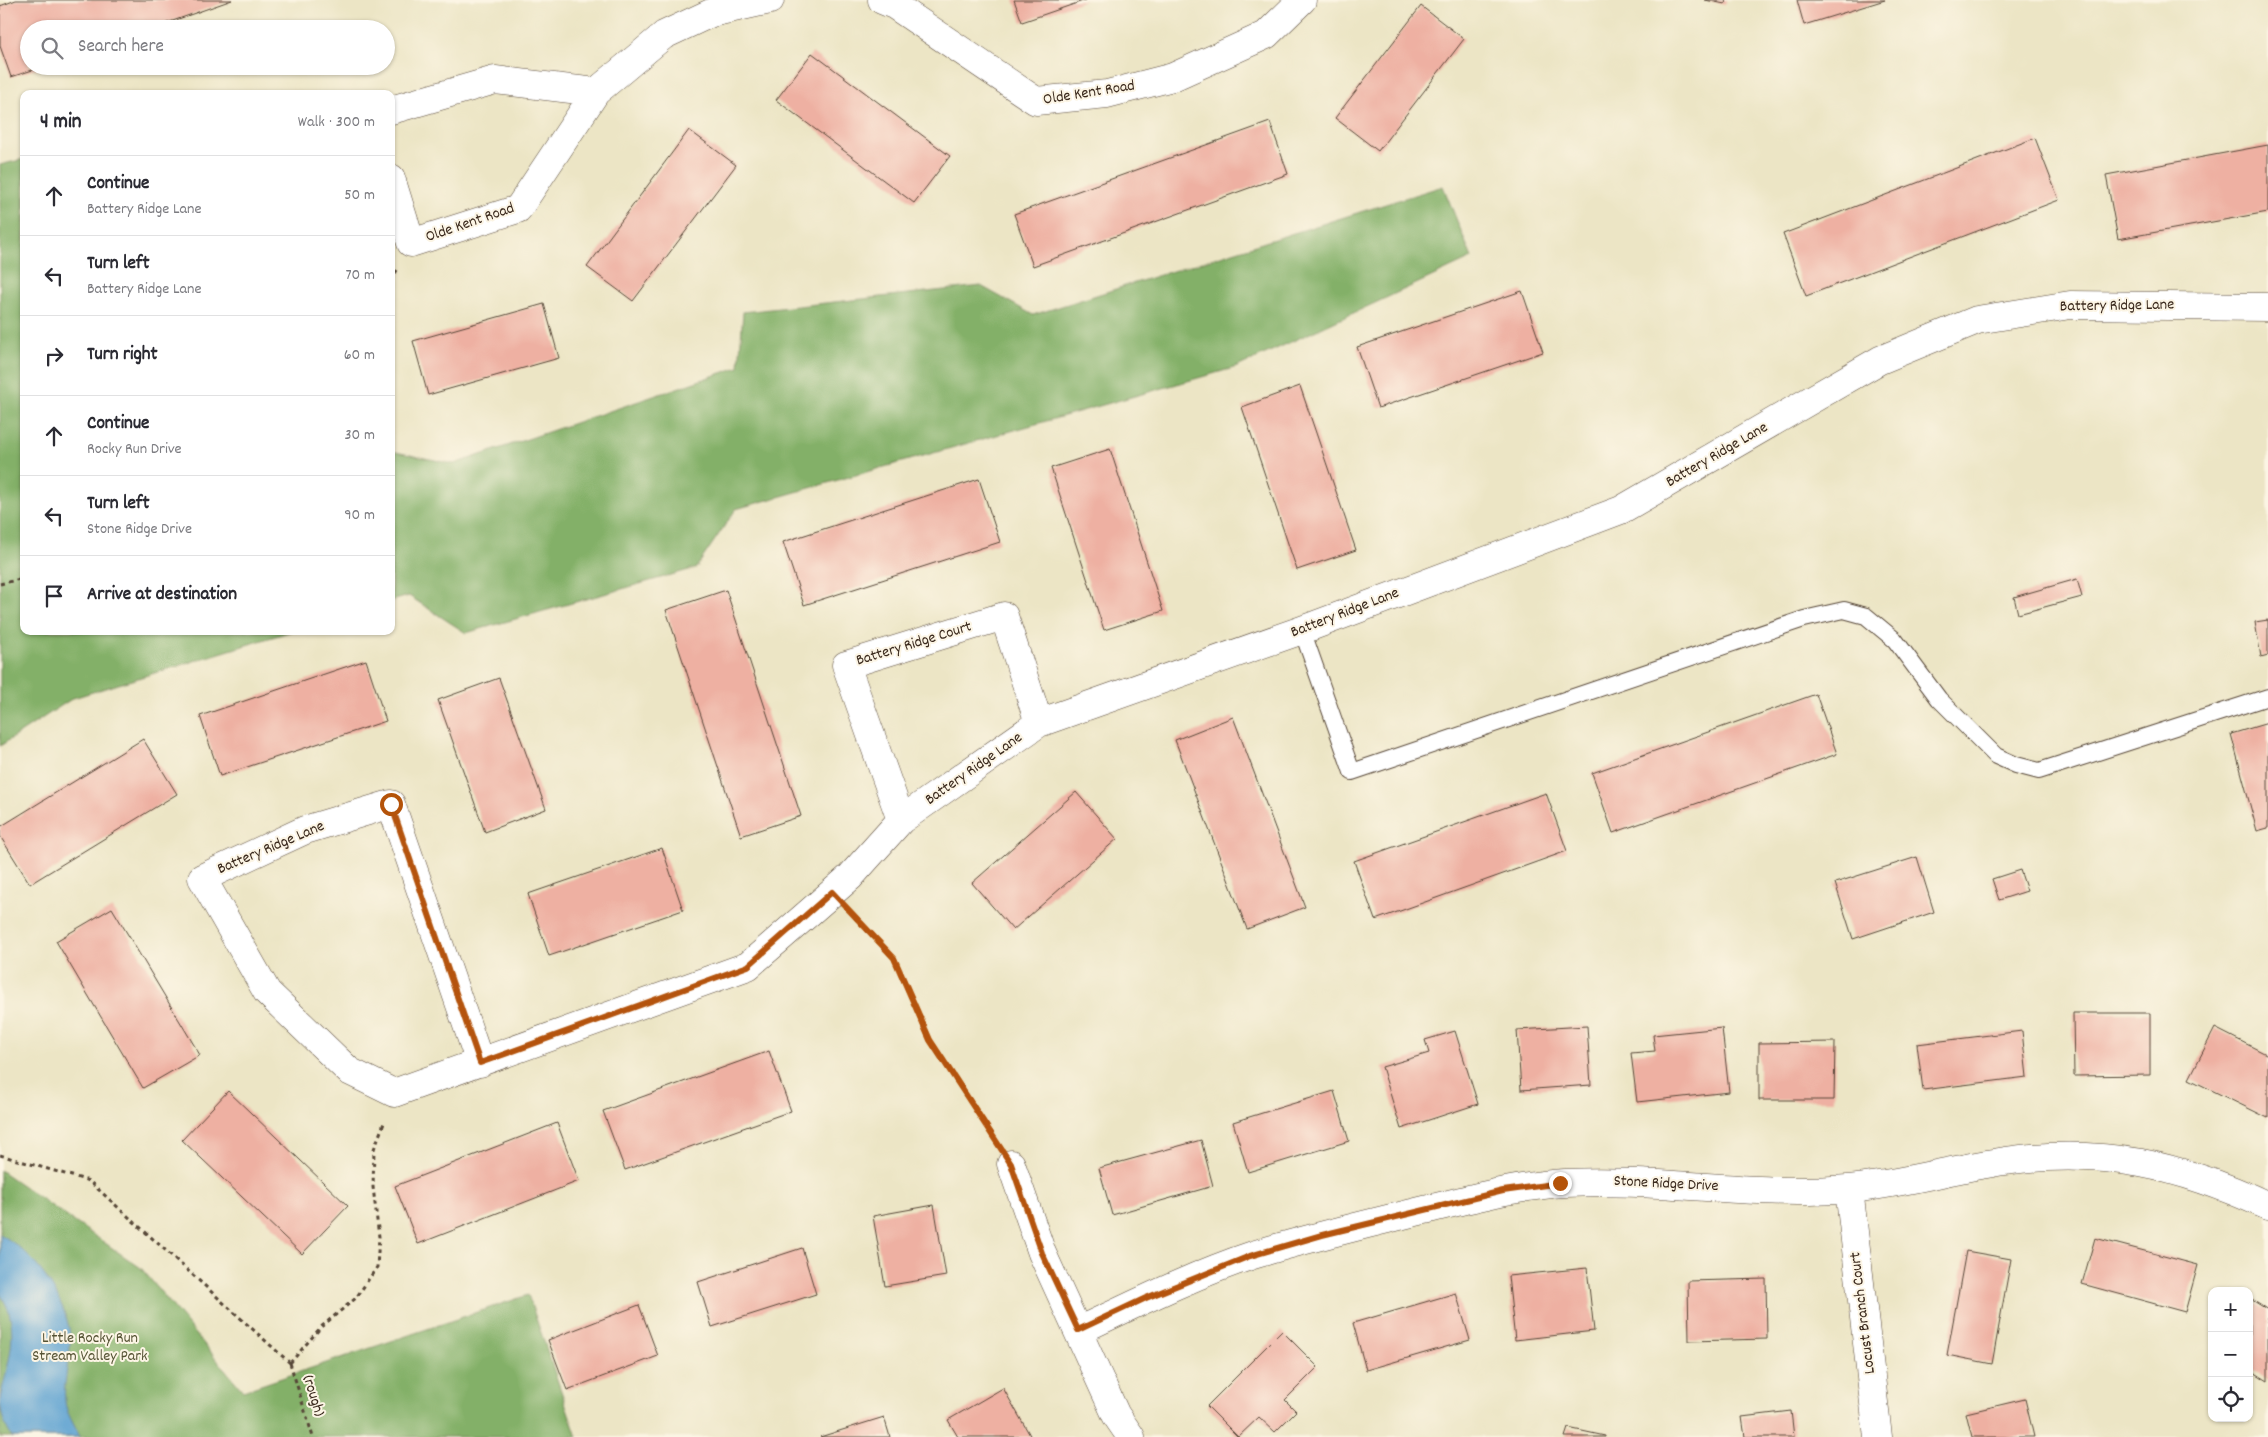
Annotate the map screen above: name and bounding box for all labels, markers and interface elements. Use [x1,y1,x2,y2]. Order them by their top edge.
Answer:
search box [20,20,395,75]
icon: search [38,34,66,62]
text: Search here [78,34,164,61]
street label: Olde Kent Road [1042,74,1136,112]
text: 4 min [40,108,82,138]
text: Walk · 300 m [298,111,375,134]
text: Continue [87,171,149,198]
icon: ahead [40,182,68,210]
text: 50 m [344,184,375,207]
street label: Olde Kent Road [423,197,517,249]
text: Battery Ridge Lane [87,198,201,221]
text: Turn left [87,251,150,278]
icon: left [40,262,68,290]
text: 70 m [345,264,375,287]
text: Battery Ridge Lane [87,278,201,301]
street label: Battery Ridge Lane [2060,294,2174,318]
icon: right [40,342,68,370]
text: Turn right [87,342,158,369]
text: 60 m [344,344,375,367]
text: Continue [87,411,149,438]
street label: Battery Ridge Lane [1662,416,1772,494]
icon: ahead [40,422,68,450]
text: 30 m [345,424,375,447]
text: Rocky Run Drive [87,438,182,461]
text: Turn left [87,491,150,518]
icon: left [40,502,68,530]
text: 90 m [344,504,375,527]
text: Stone Ridge Drive [87,518,192,541]
icon: arrive [40,582,68,610]
text: Arrive at destination [87,582,237,609]
street label: Battery Ridge Lane [1287,582,1403,644]
street label: Battery Ridge Court [853,615,975,672]
street label: Battery Ridge Lane [921,727,1027,811]
route start [380,793,403,816]
street label: Battery Ridge Lane [214,815,328,881]
street label: Stone Ridge Drive [1613,1170,1719,1198]
route end [1549,1172,1572,1195]
street label: Locust Branch Court [1844,1251,1882,1375]
map controls [2208,1287,2253,1422]
button: + [2208,1287,2253,1332]
park label: Little Rocky Run Stream Valley Park [32,1327,148,1368]
button: − [2208,1332,2253,1377]
street label: (rough) [296,1372,330,1420]
button: locate [2208,1377,2253,1422]

